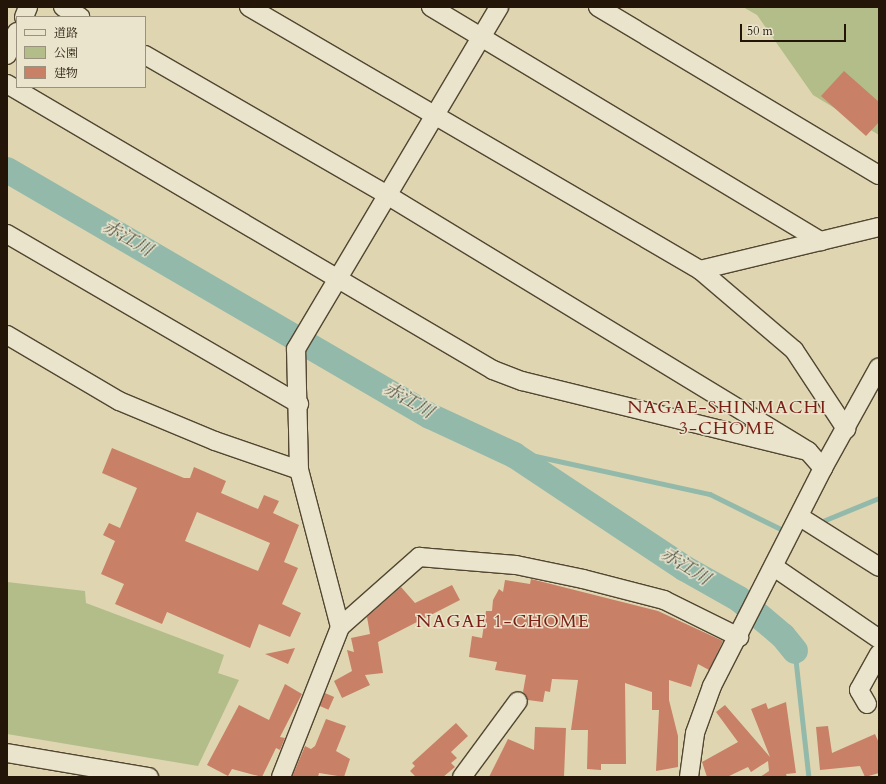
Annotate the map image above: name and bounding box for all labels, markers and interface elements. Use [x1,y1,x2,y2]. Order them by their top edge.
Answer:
legend [16,16,146,88]
scale bar [742,16,848,42]
text: 50 m [747,23,773,39]
text: 道路 [54,25,78,41]
text: 公園 [54,45,78,61]
text: 建物 [54,65,78,81]
water label: 赤江川 [98,216,156,262]
water label: 赤江川 [379,378,437,424]
district label: NAGAE-SHINMACHI 3-CHOME [627,398,827,440]
water label: 赤江川 [656,544,714,590]
district label: NAGAE 1-CHOME [416,611,590,633]

